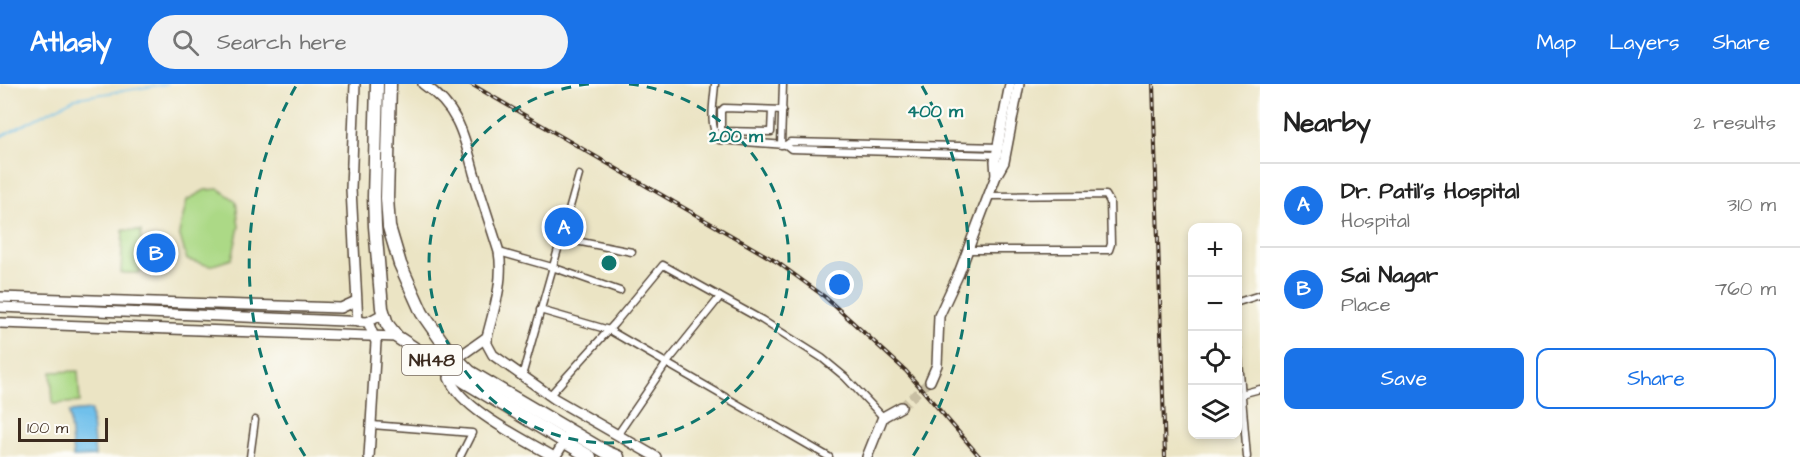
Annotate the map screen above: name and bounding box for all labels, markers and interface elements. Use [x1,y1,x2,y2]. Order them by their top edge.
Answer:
search box [148,15,568,69]
text: Atlasly [30,23,112,62]
icon: search [169,26,202,59]
text: Search here [217,27,347,58]
text: Map [1536,28,1576,57]
text: Layers [1609,28,1679,57]
text: Share [1712,28,1770,57]
text: 400 m [907,99,964,124]
text: Nearby [1284,105,1371,141]
text: 2 results [1693,109,1776,137]
text: 200 m [708,124,764,149]
text: Dr. Patil's Hospital [1341,176,1520,207]
text: A [1297,191,1310,219]
text: 310 m [1727,191,1776,219]
pin: A [544,204,584,250]
text: Hospital [1341,207,1410,235]
map controls [1188,223,1242,439]
button: + [1188,223,1242,277]
pin: B [136,230,176,276]
centre of rings [599,253,619,273]
text: Sai Nagar [1341,260,1438,291]
your location [825,270,854,299]
text: B [1296,275,1311,303]
text: 760 m [1715,275,1776,303]
button: − [1188,277,1242,331]
text: Place [1341,291,1391,319]
button: locate [1188,331,1242,385]
road number: NH48 [402,345,462,375]
button: Save [1284,348,1524,409]
button: Share [1536,348,1776,409]
button: layers [1188,385,1242,439]
scale bar [18,415,108,442]
text: 100 m [27,417,68,439]

